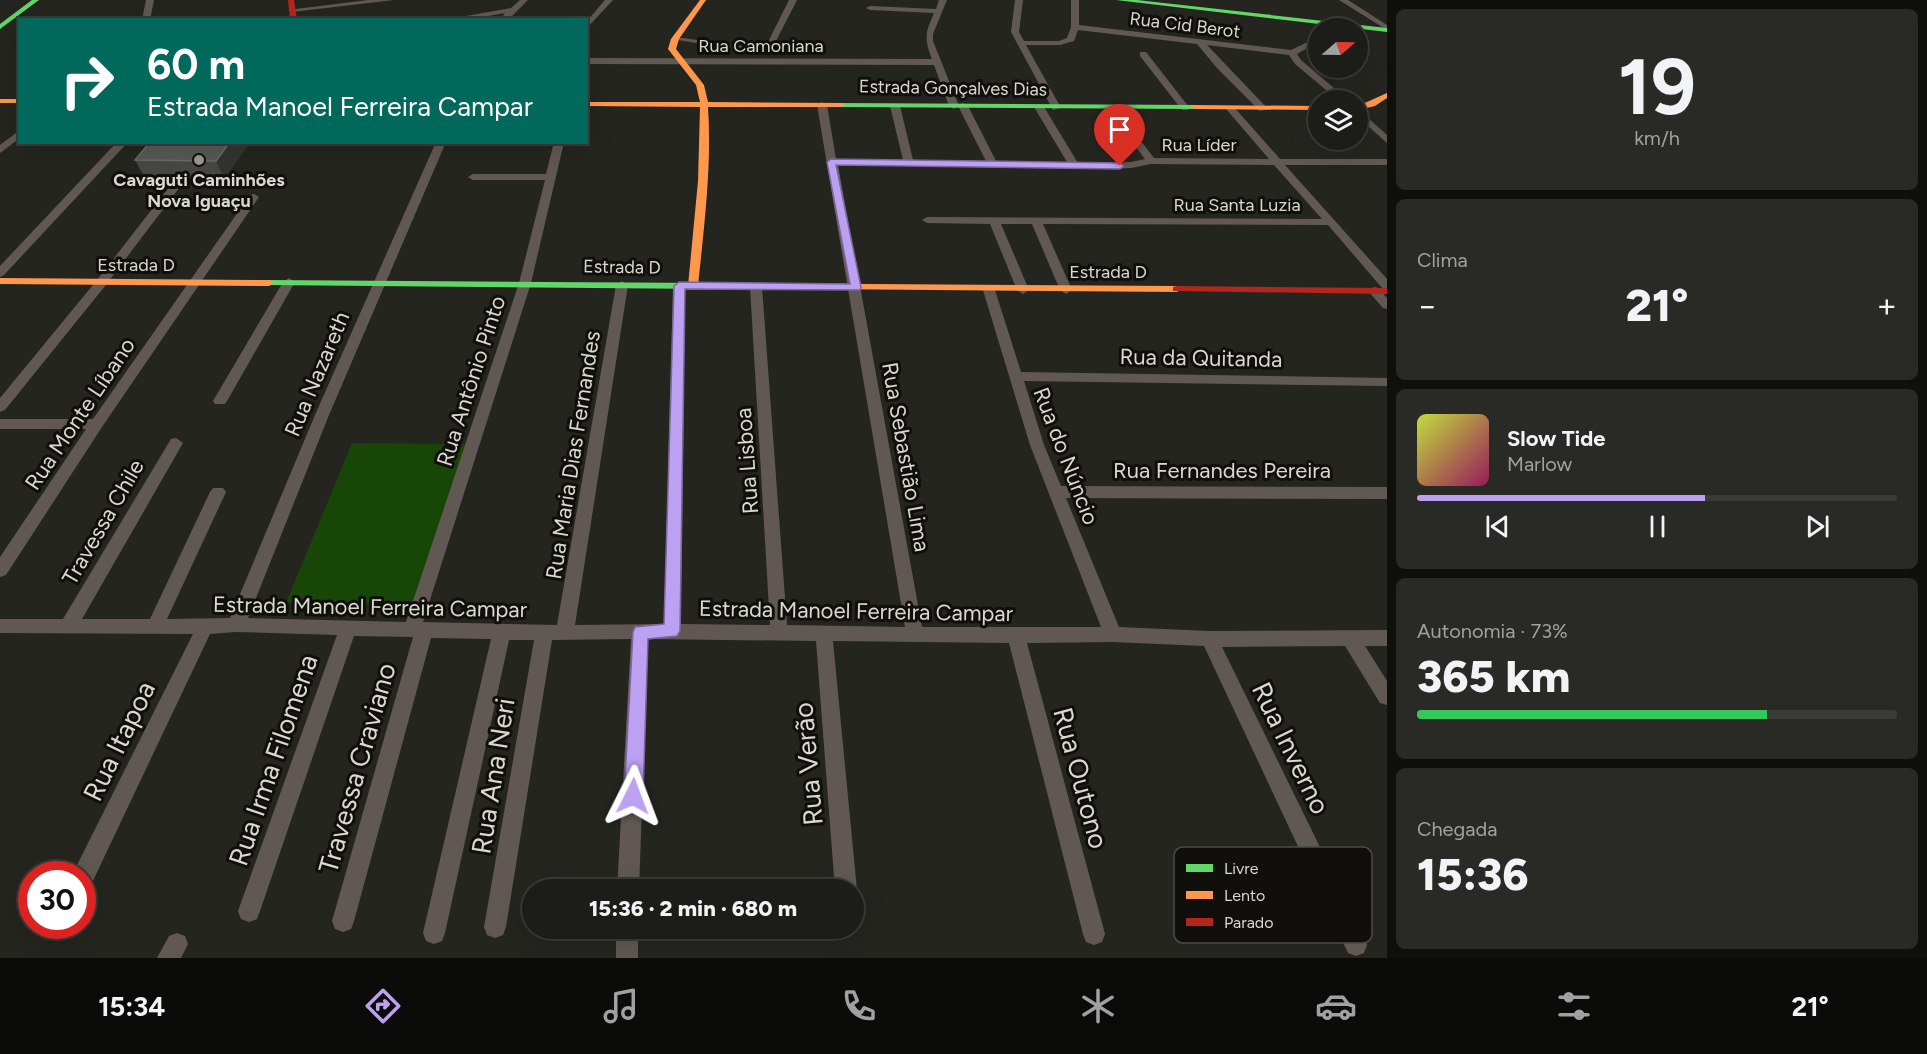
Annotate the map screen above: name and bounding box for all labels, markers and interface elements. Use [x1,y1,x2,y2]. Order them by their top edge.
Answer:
street label: Rua Cid Berot [1128,7,1242,43]
north arrow [1308,18,1368,78]
map controls [1308,18,1368,150]
street label: Rua Camoniana [698,35,824,57]
text: 60 m [147,39,245,90]
text: 19 [1618,40,1696,134]
icon: right [48,42,126,120]
street label: Estrada Gonçalves Dias [859,75,1047,101]
text: Estrada Manoel Ferreira Campar [147,90,533,123]
button: layers [1308,90,1368,150]
pin [1094,104,1145,166]
icon: arrive [1103,113,1136,146]
text: km/h [1634,126,1680,150]
street label: Rua Líder [1162,134,1236,156]
marker: Cavaguti Caminhões Nova Iguaçu [192,153,206,167]
place label: Cavaguti Caminhões Nova Iguaçu [113,169,285,212]
street label: Rua Santa Luzia [1173,194,1301,216]
text: Clima [1417,248,1468,272]
street label: Estrada D [97,254,175,276]
street label: Estrada D [583,255,661,279]
street label: Estrada D [1069,261,1147,283]
text: 21° [1626,278,1688,332]
text: − [1417,286,1438,325]
text: + [1876,286,1897,325]
street label: Rua Antônio Pinto [431,292,511,470]
street label: Rua Nazareth [279,308,355,440]
street label: Rua Maria Dias Fernandes [540,329,606,581]
street label: Rua Monte Líbano [19,333,141,495]
street label: Rua da Quitanda [1119,343,1283,373]
street label: Rua Sebastião Lima [876,360,936,554]
street label: Rua do Núncio [1027,383,1105,529]
street label: Rua Lisboa [730,407,764,515]
text: Slow Tide [1507,425,1606,452]
text: Marlow [1507,452,1572,476]
street label: Travessa Chile [56,455,150,589]
street label: Rua Fernandes Pereira [1113,457,1331,484]
icon: previous [1481,510,1514,543]
icon: pause [1641,510,1674,543]
icon: next [1801,510,1834,543]
street label: Estrada Manoel Ferreira Campar [213,591,528,623]
street label: Estrada Manoel Ferreira Campar [699,595,1014,627]
text: Autonomia · 73% [1417,619,1568,643]
text: 365 km [1417,649,1570,703]
street label: Rua Irma Filomena [221,650,325,870]
street label: Travessa Craviano [311,659,403,877]
street label: Rua Itapoa [76,676,162,806]
street label: Rua Inverno [1245,677,1337,819]
street label: Rua Ana Neri [464,696,522,856]
street label: Rua Verão [786,701,830,827]
street label: Rua Outono [1046,704,1116,852]
position arrow [601,764,665,828]
text: Chegada [1417,817,1497,841]
legend [1174,847,1372,943]
text: 15:36 [1417,847,1529,901]
text: Livre [1224,859,1259,878]
speed limit sign: 30 [18,861,96,939]
text: Lento [1224,886,1265,905]
text: 15:36 · 2 min · 680 m [589,895,797,922]
text: Parado [1224,913,1274,932]
icon: directions [362,985,404,1027]
icon: music [600,985,642,1027]
icon: phone [838,985,880,1027]
icon: climate [1077,985,1119,1027]
icon: car [1315,985,1357,1027]
icon: filters [1553,985,1595,1027]
text: 15:34 [98,990,165,1023]
text: 21° [1792,990,1829,1023]

